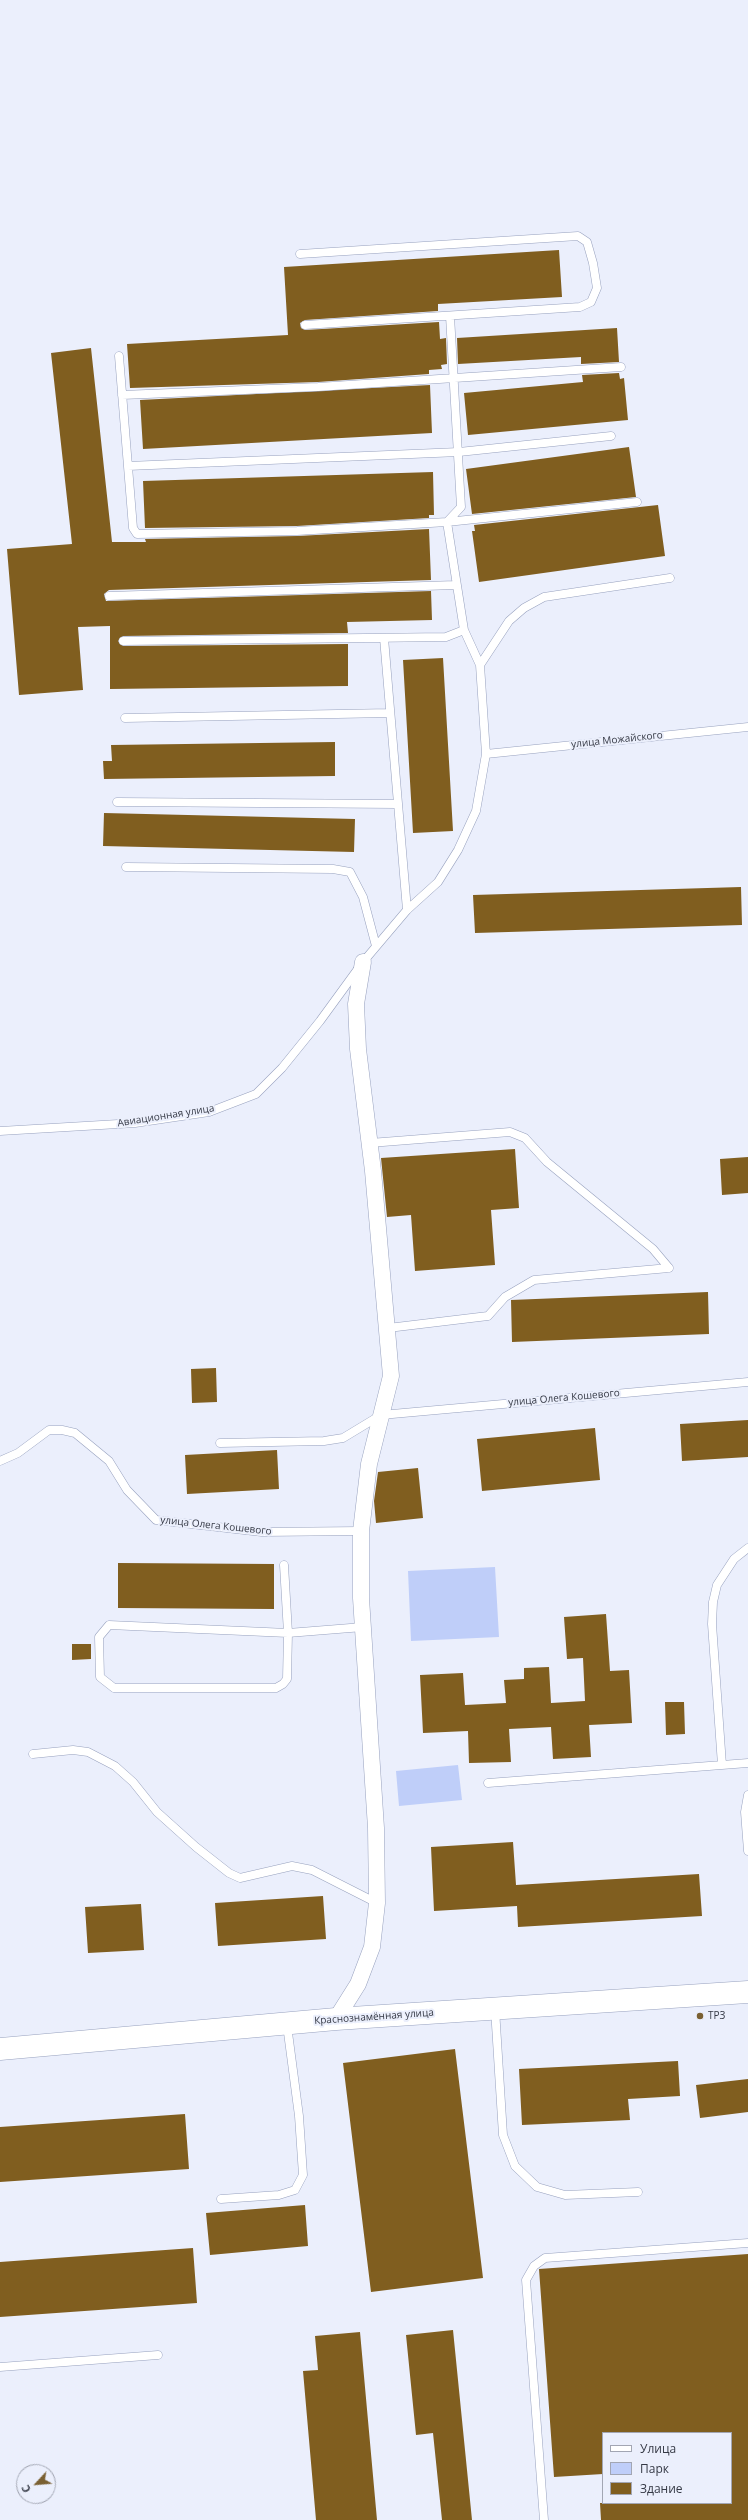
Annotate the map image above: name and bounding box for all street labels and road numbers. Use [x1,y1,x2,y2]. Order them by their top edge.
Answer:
street label: улица Можайского [571,729,663,751]
street label: Авиационная улица [117,1102,215,1130]
street label: улица Олега Кошевого [508,1387,620,1409]
street label: улица Олега Кошевого [160,1514,272,1538]
street label: Краснознамённая улица [314,2007,434,2027]

